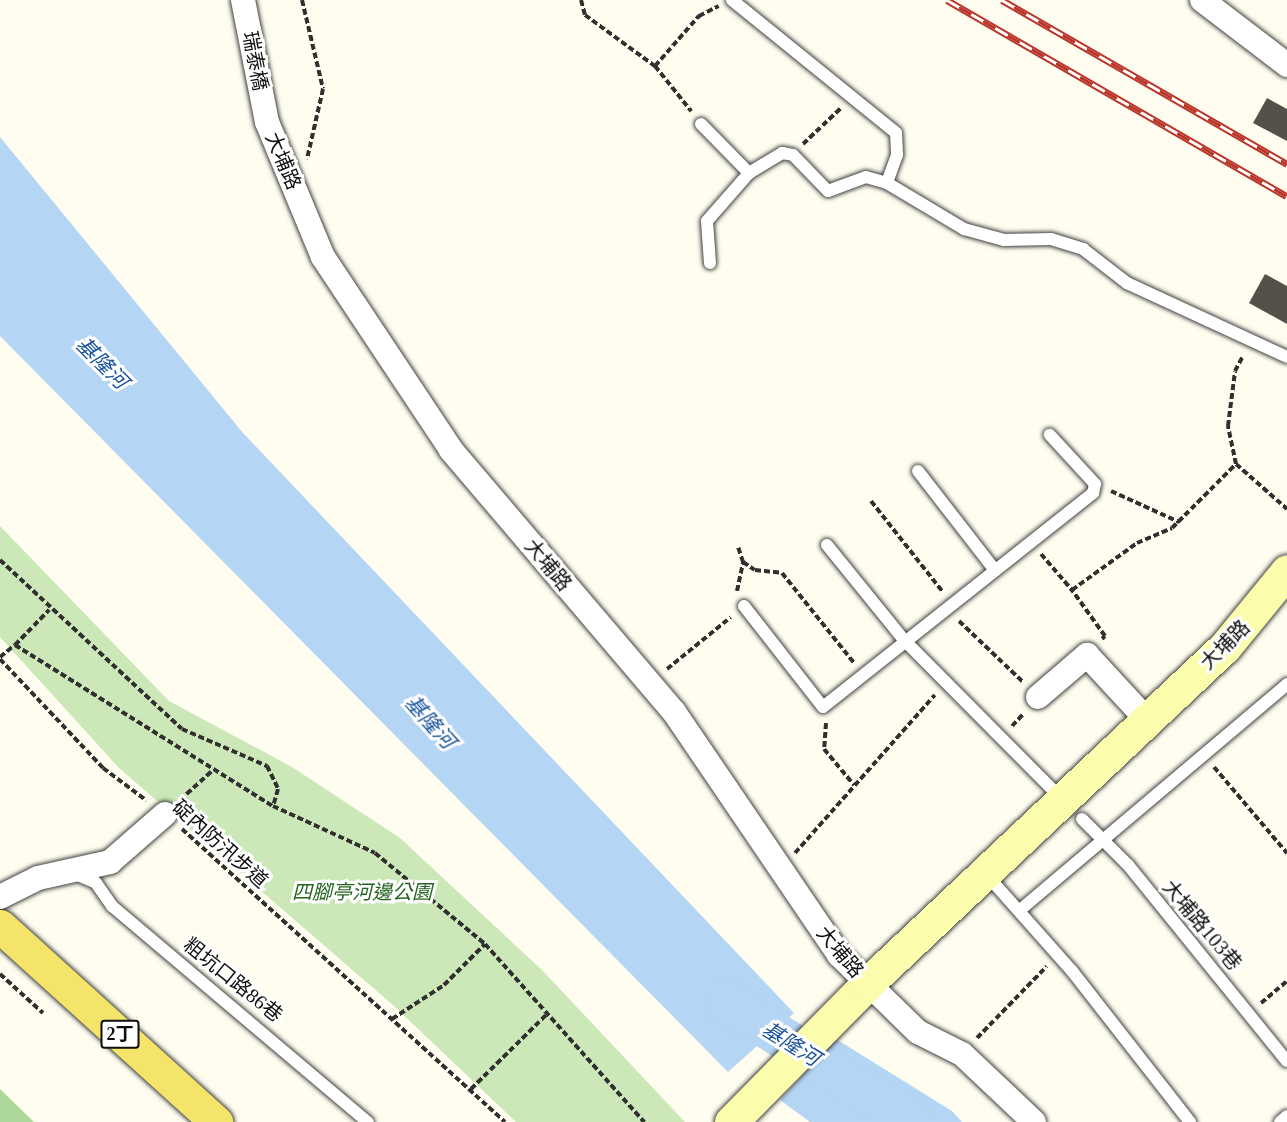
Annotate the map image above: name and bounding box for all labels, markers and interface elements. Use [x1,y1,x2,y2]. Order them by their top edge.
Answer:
street label: 瑞泰橋 [237,29,273,93]
street label: 大埔路 [260,129,306,193]
water label: 基隆河 [71,332,133,394]
street label: 大埔路 [520,534,576,596]
street label: 大埔路 [1195,615,1255,675]
water label: 基隆河 [400,690,460,754]
street label: 碇內防汛步道 [167,795,273,893]
street label: 大埔路103巷 [1157,875,1247,975]
park label: 四腳亭河邊公園 [292,880,432,904]
street label: 大埔路 [812,921,868,983]
street label: 粗坑口路86巷 [179,933,287,1027]
water label: 基隆河 [758,1017,824,1071]
road number: 2丁 [100,1019,140,1049]

